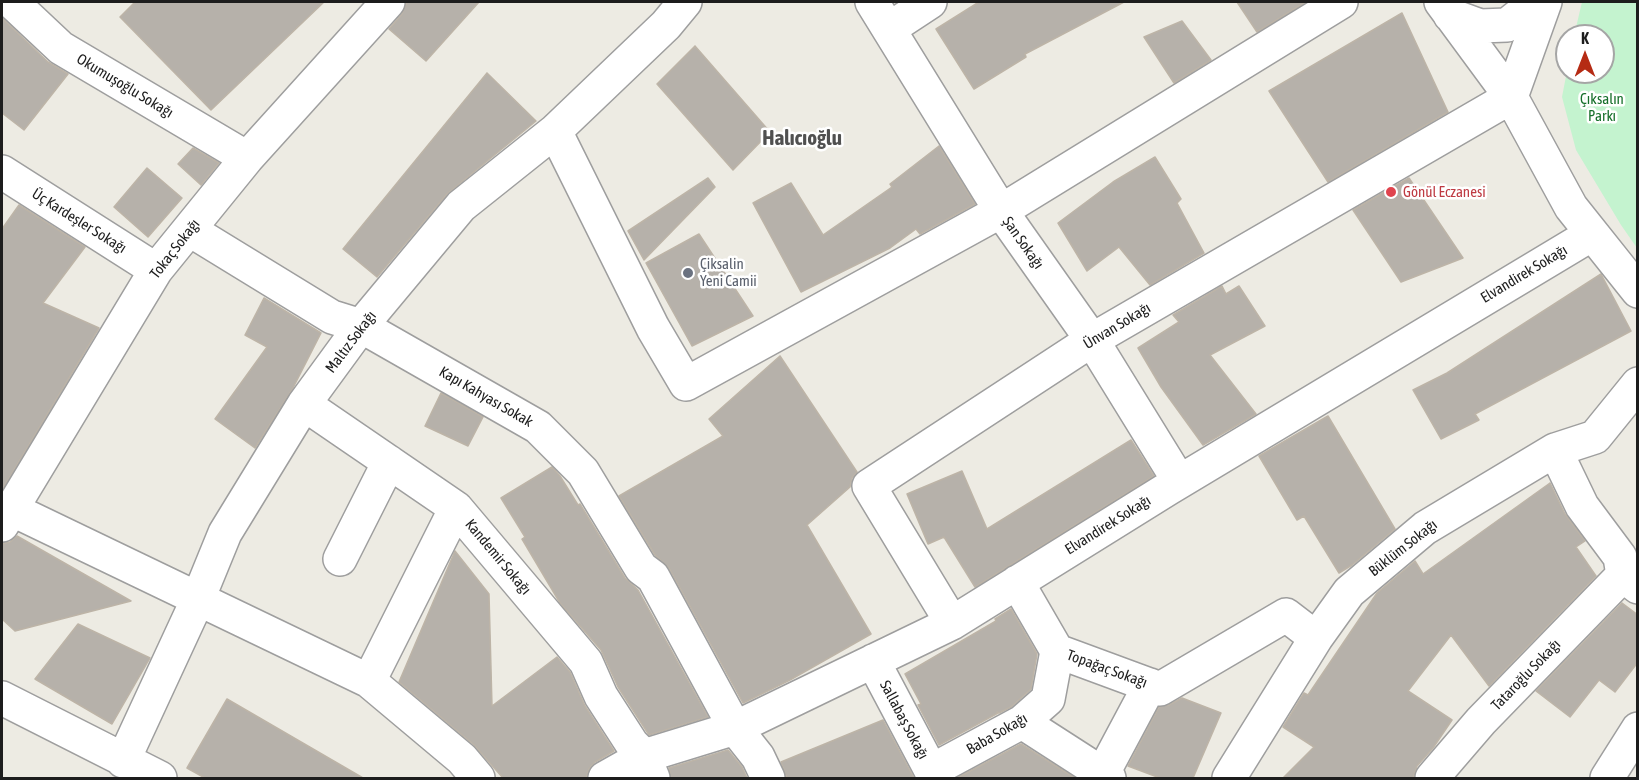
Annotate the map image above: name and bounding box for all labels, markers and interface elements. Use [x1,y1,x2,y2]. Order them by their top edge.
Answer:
north arrow [1555,24,1615,84]
text: K [1581,29,1589,47]
street label: Okumuşoğlu Sokağı [73,50,177,122]
park label: Çıksalın Parkı [1580,90,1624,125]
district label: Halıcıoğlu [762,125,842,151]
place label: Gönül Eczanesi [1403,183,1486,201]
street label: Üç Kardeşler Sokağı [28,185,130,257]
marker: Gönül Eczanesi [1384,185,1398,199]
street label: Şan Sokağı [999,213,1047,273]
street label: Tokaç Sokağı [146,216,204,282]
street label: Elvandirek Sokağı [1477,241,1571,307]
place label: Çiksalin Yeni Camii [700,255,757,290]
marker: Çiksalin Yeni Camii [681,266,695,280]
street label: Ünvan Sokağı [1080,299,1154,353]
street label: Maltız Sokağı [322,307,380,377]
street label: Kapı Kahyası Sokak [436,363,536,431]
street label: Elvandirek Sokağı [1062,491,1154,559]
street label: Kandemir Sokağı [461,516,535,598]
street label: Büklüm Sokağı [1365,516,1441,580]
street label: Tataroğlu Sokağı [1488,636,1564,714]
street label: Topağaç Sokağı [1064,646,1150,692]
street label: Sallabaş Sokağı [876,678,932,762]
street label: Baba Sokağı [963,709,1031,759]

